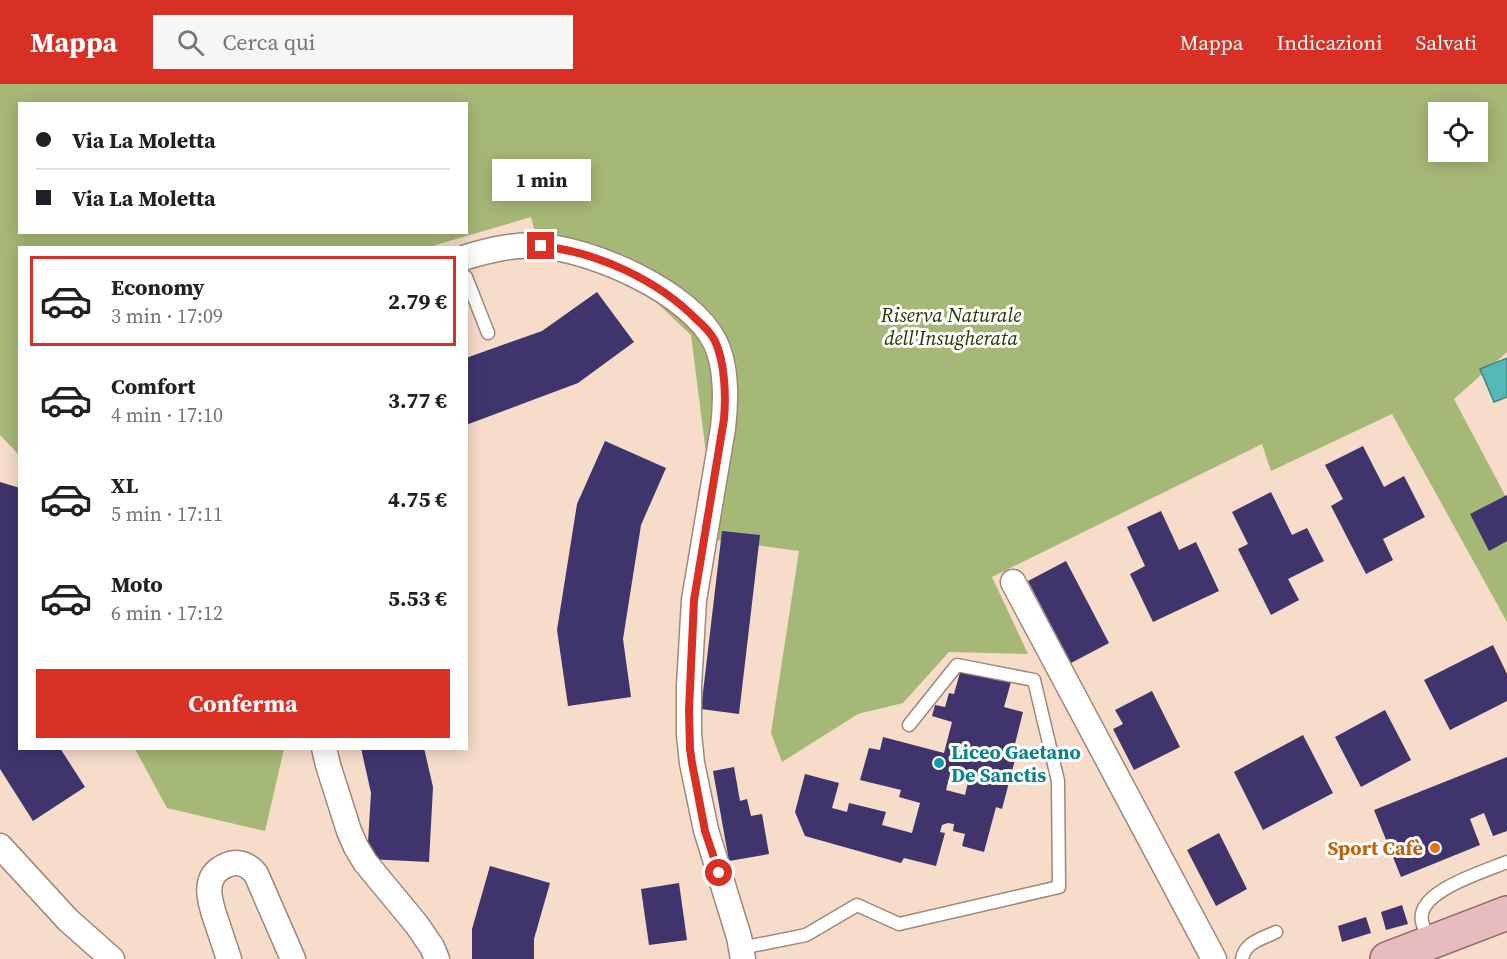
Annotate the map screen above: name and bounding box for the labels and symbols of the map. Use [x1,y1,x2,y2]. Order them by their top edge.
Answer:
callout: 1 min [492,159,590,201]
route end [527,232,554,259]
park label: Riserva Naturale dell'Insugherata [880,301,1021,352]
place label: Liceo Gaetano De Sanctis [951,738,1081,789]
marker: Liceo Gaetano De Sanctis [932,756,946,770]
place label: Sport Cafè [1327,834,1423,862]
marker: Sport Cafè [1428,841,1442,855]
route start [705,859,732,886]

